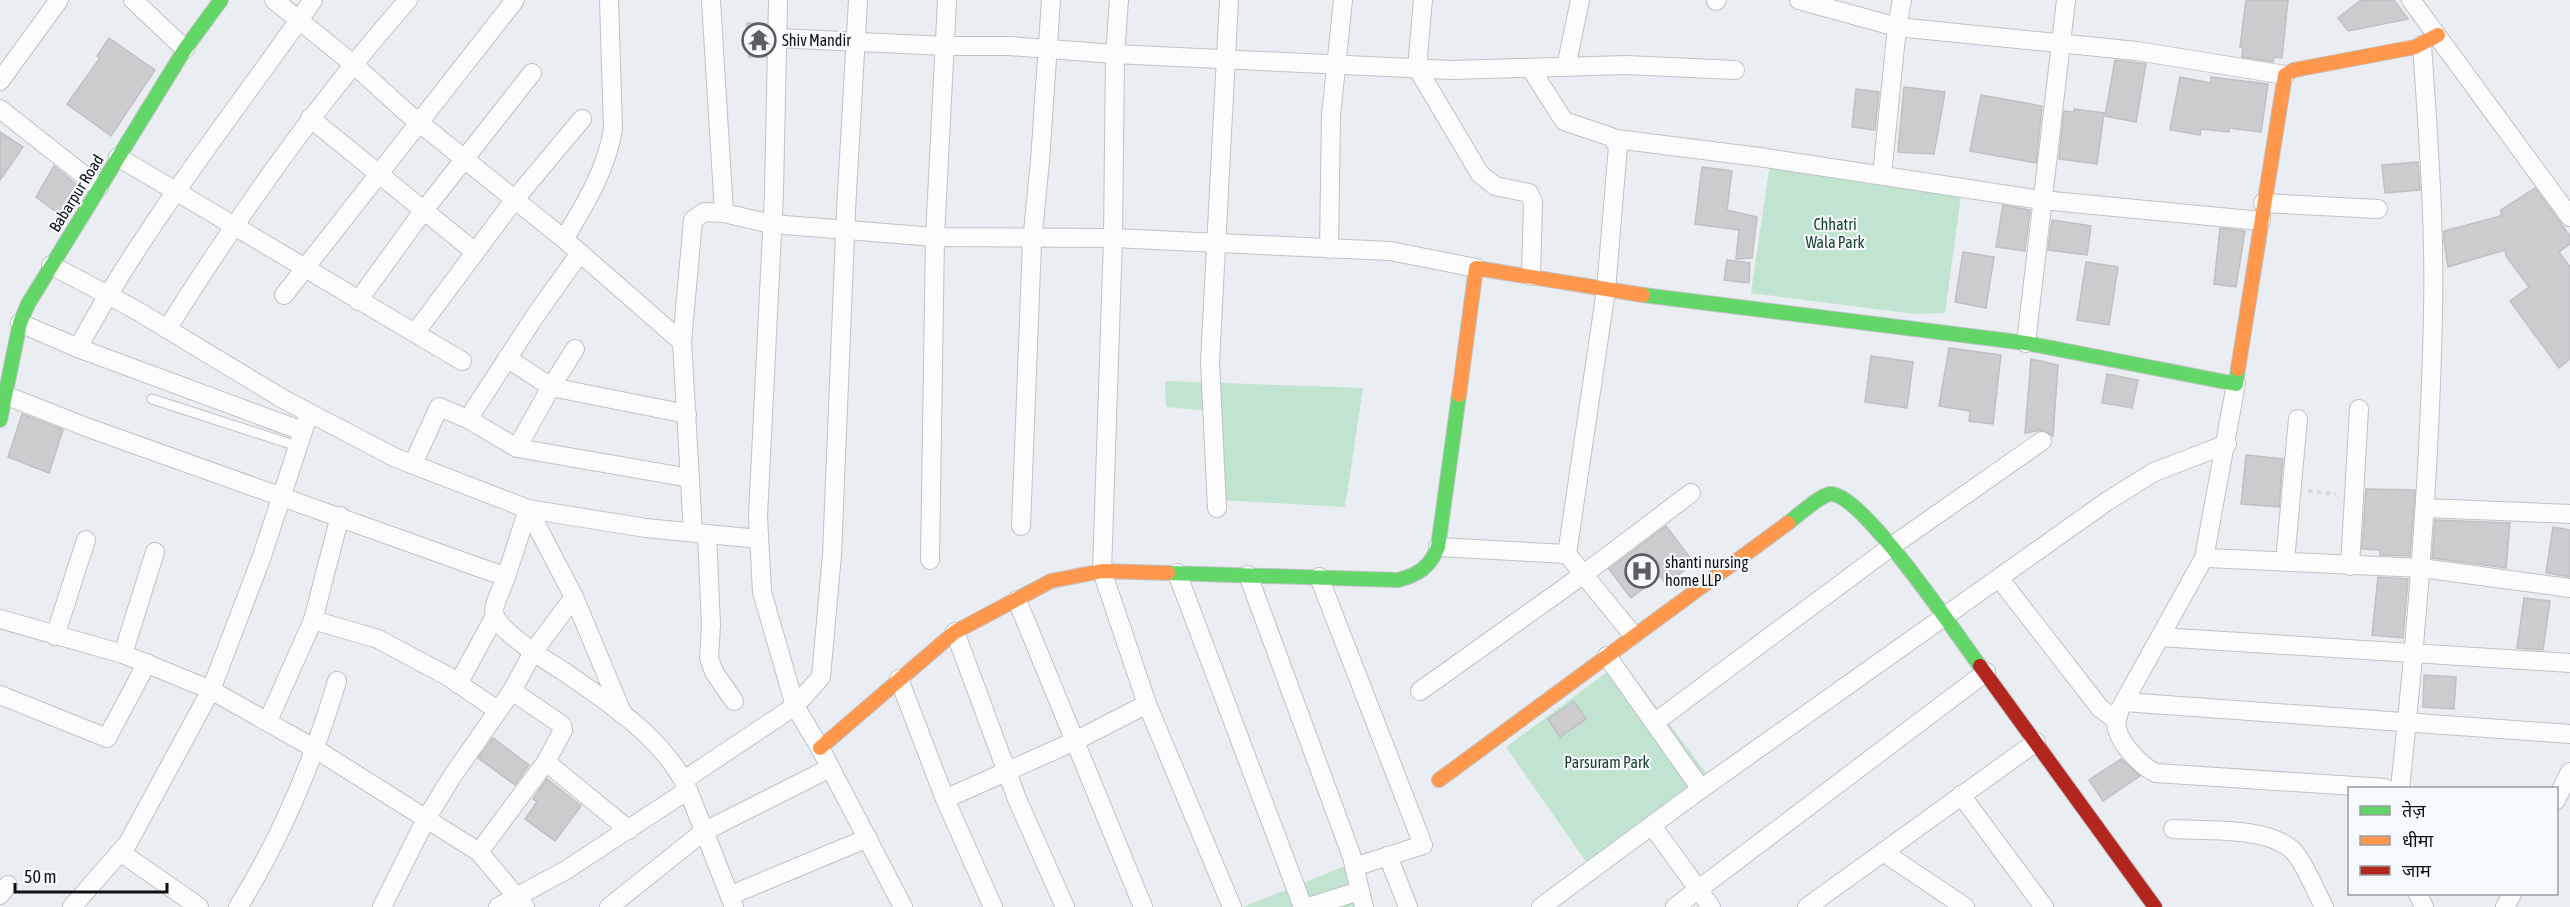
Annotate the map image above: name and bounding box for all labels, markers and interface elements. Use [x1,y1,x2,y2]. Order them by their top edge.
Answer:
temple icon: Shiv Mandir [741,22,777,58]
place label: Shiv Mandir [782,31,851,49]
street label: Babarpur Road [45,151,108,235]
park label: Chhatri Wala Park [1805,215,1865,251]
hospital icon: shanti nursing home LLP [1624,553,1660,589]
place label: shanti nursing home LLP [1665,553,1748,589]
park label: Parsuram Park [1564,753,1650,771]
legend [2348,787,2558,895]
text: तेज़ [2402,800,2426,821]
text: धीमा [2402,830,2433,851]
scale bar [15,856,166,894]
text: जाम [2402,860,2432,881]
text: 50 m [24,866,56,887]

